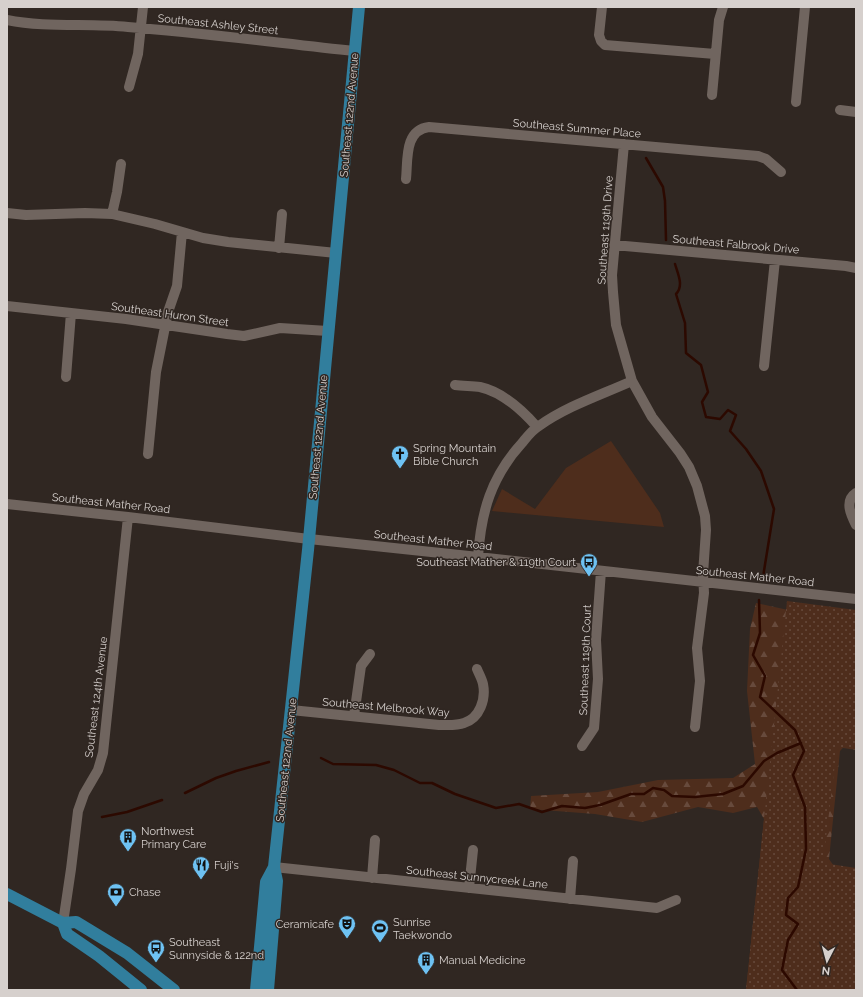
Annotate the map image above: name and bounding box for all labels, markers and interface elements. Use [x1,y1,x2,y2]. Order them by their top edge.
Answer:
street label: Southeast Ashley Street [157,12,279,37]
street label: Southeast 122nd Avenue [338,52,361,178]
street label: Southeast Summer Place [512,116,642,141]
street label: Southeast 119th Drive [595,175,616,285]
street label: Southeast Falbrook Drive [672,232,800,257]
street label: Southeast Huron Street [110,300,230,329]
street label: Southeast 122nd Avenue [307,374,330,500]
place label: Spring Mountain Bible Church [413,442,496,468]
church icon: Spring Mountain Bible Church [390,444,410,469]
street label: Southeast Mather Road [51,491,171,516]
street label: Southeast Mather Road [373,528,493,553]
bus stop icon: Southeast Mather & 119th Court [579,552,599,577]
place label: Southeast Mather & 119th Court [416,556,576,569]
street label: Southeast Mather Road [695,564,815,589]
street label: Southeast 119th Court [577,604,594,716]
street label: Southeast 124th Avenue [83,635,110,758]
street label: Southeast Melbrook Way [322,695,450,720]
street label: Southeast 122nd Avenue [274,697,300,823]
place label: Northwest Primary Care [141,825,207,851]
building icon: Northwest Primary Care [118,827,138,852]
restaurant icon: Fuji's [191,855,211,880]
place label: Fuji's [214,859,239,872]
street label: Southeast Sunnycreek Lane [405,864,549,891]
bank icon: Chase [106,882,126,907]
place label: Chase [129,886,161,899]
theatre icon: Ceramicafe [337,914,357,939]
place label: Sunrise Taekwondo [393,916,452,942]
place label: Ceramicafe [276,918,335,931]
sports icon: Sunrise Taekwondo [370,918,390,943]
place label: Southeast Sunnyside & 122nd [169,936,264,962]
bus stop icon: Southeast Sunnyside & 122nd [146,938,166,963]
north arrow [807,941,847,981]
building icon: Manual Medicine [416,950,436,975]
place label: Manual Medicine [439,954,526,967]
text: N [821,964,831,977]

